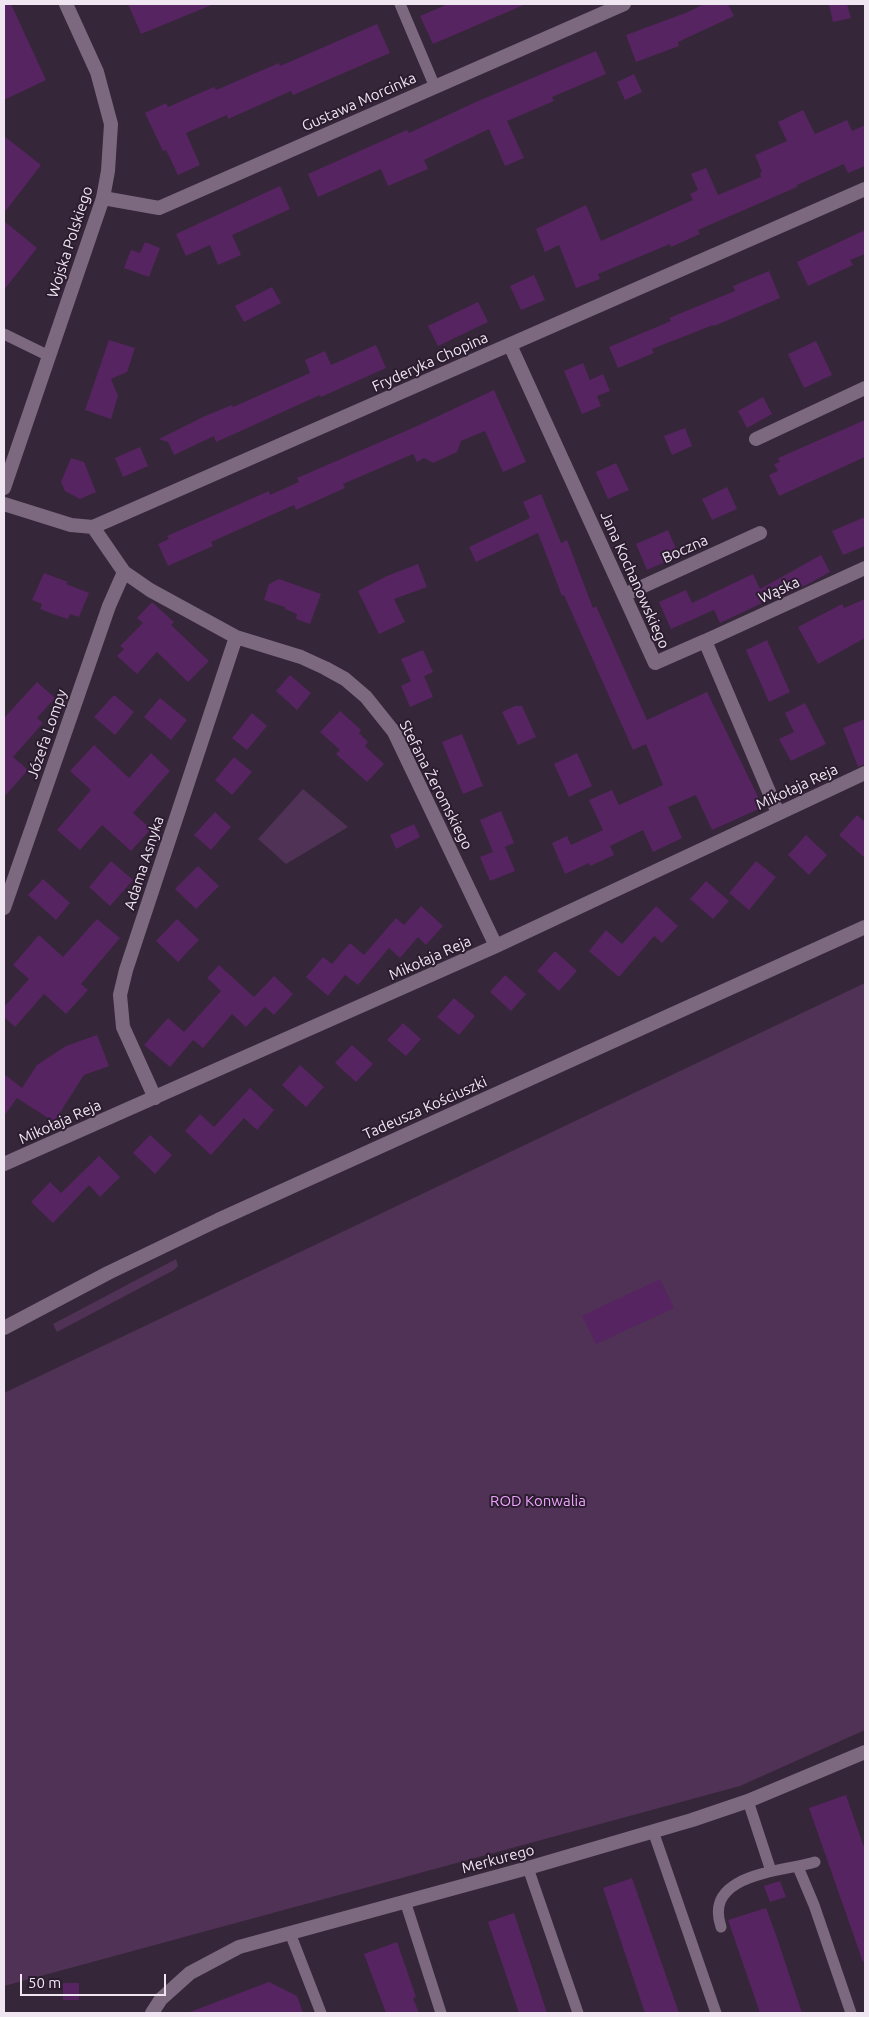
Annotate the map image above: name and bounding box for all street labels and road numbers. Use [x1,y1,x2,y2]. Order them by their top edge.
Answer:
street label: Gustawa Morcinka [299,69,419,135]
street label: Wojska Polskiego [43,184,97,300]
street label: Fryderyka Chopina [369,328,491,396]
street label: Jana Kochanowskiego [597,509,673,651]
street label: Boczna [659,531,711,567]
street label: Wąska [756,573,802,607]
street label: Józefa Lompy [23,687,71,781]
street label: Stefana Żeromskiego [396,717,476,853]
street label: Mikołaja Reja [753,760,841,814]
street label: Adama Asnyka [120,814,168,912]
street label: Mikołaja Reja [386,932,474,984]
street label: Tadeusza Kościuszki [360,1073,490,1143]
street label: Mikołaja Reja [16,1096,104,1148]
street label: Merkurego [460,1841,536,1877]

